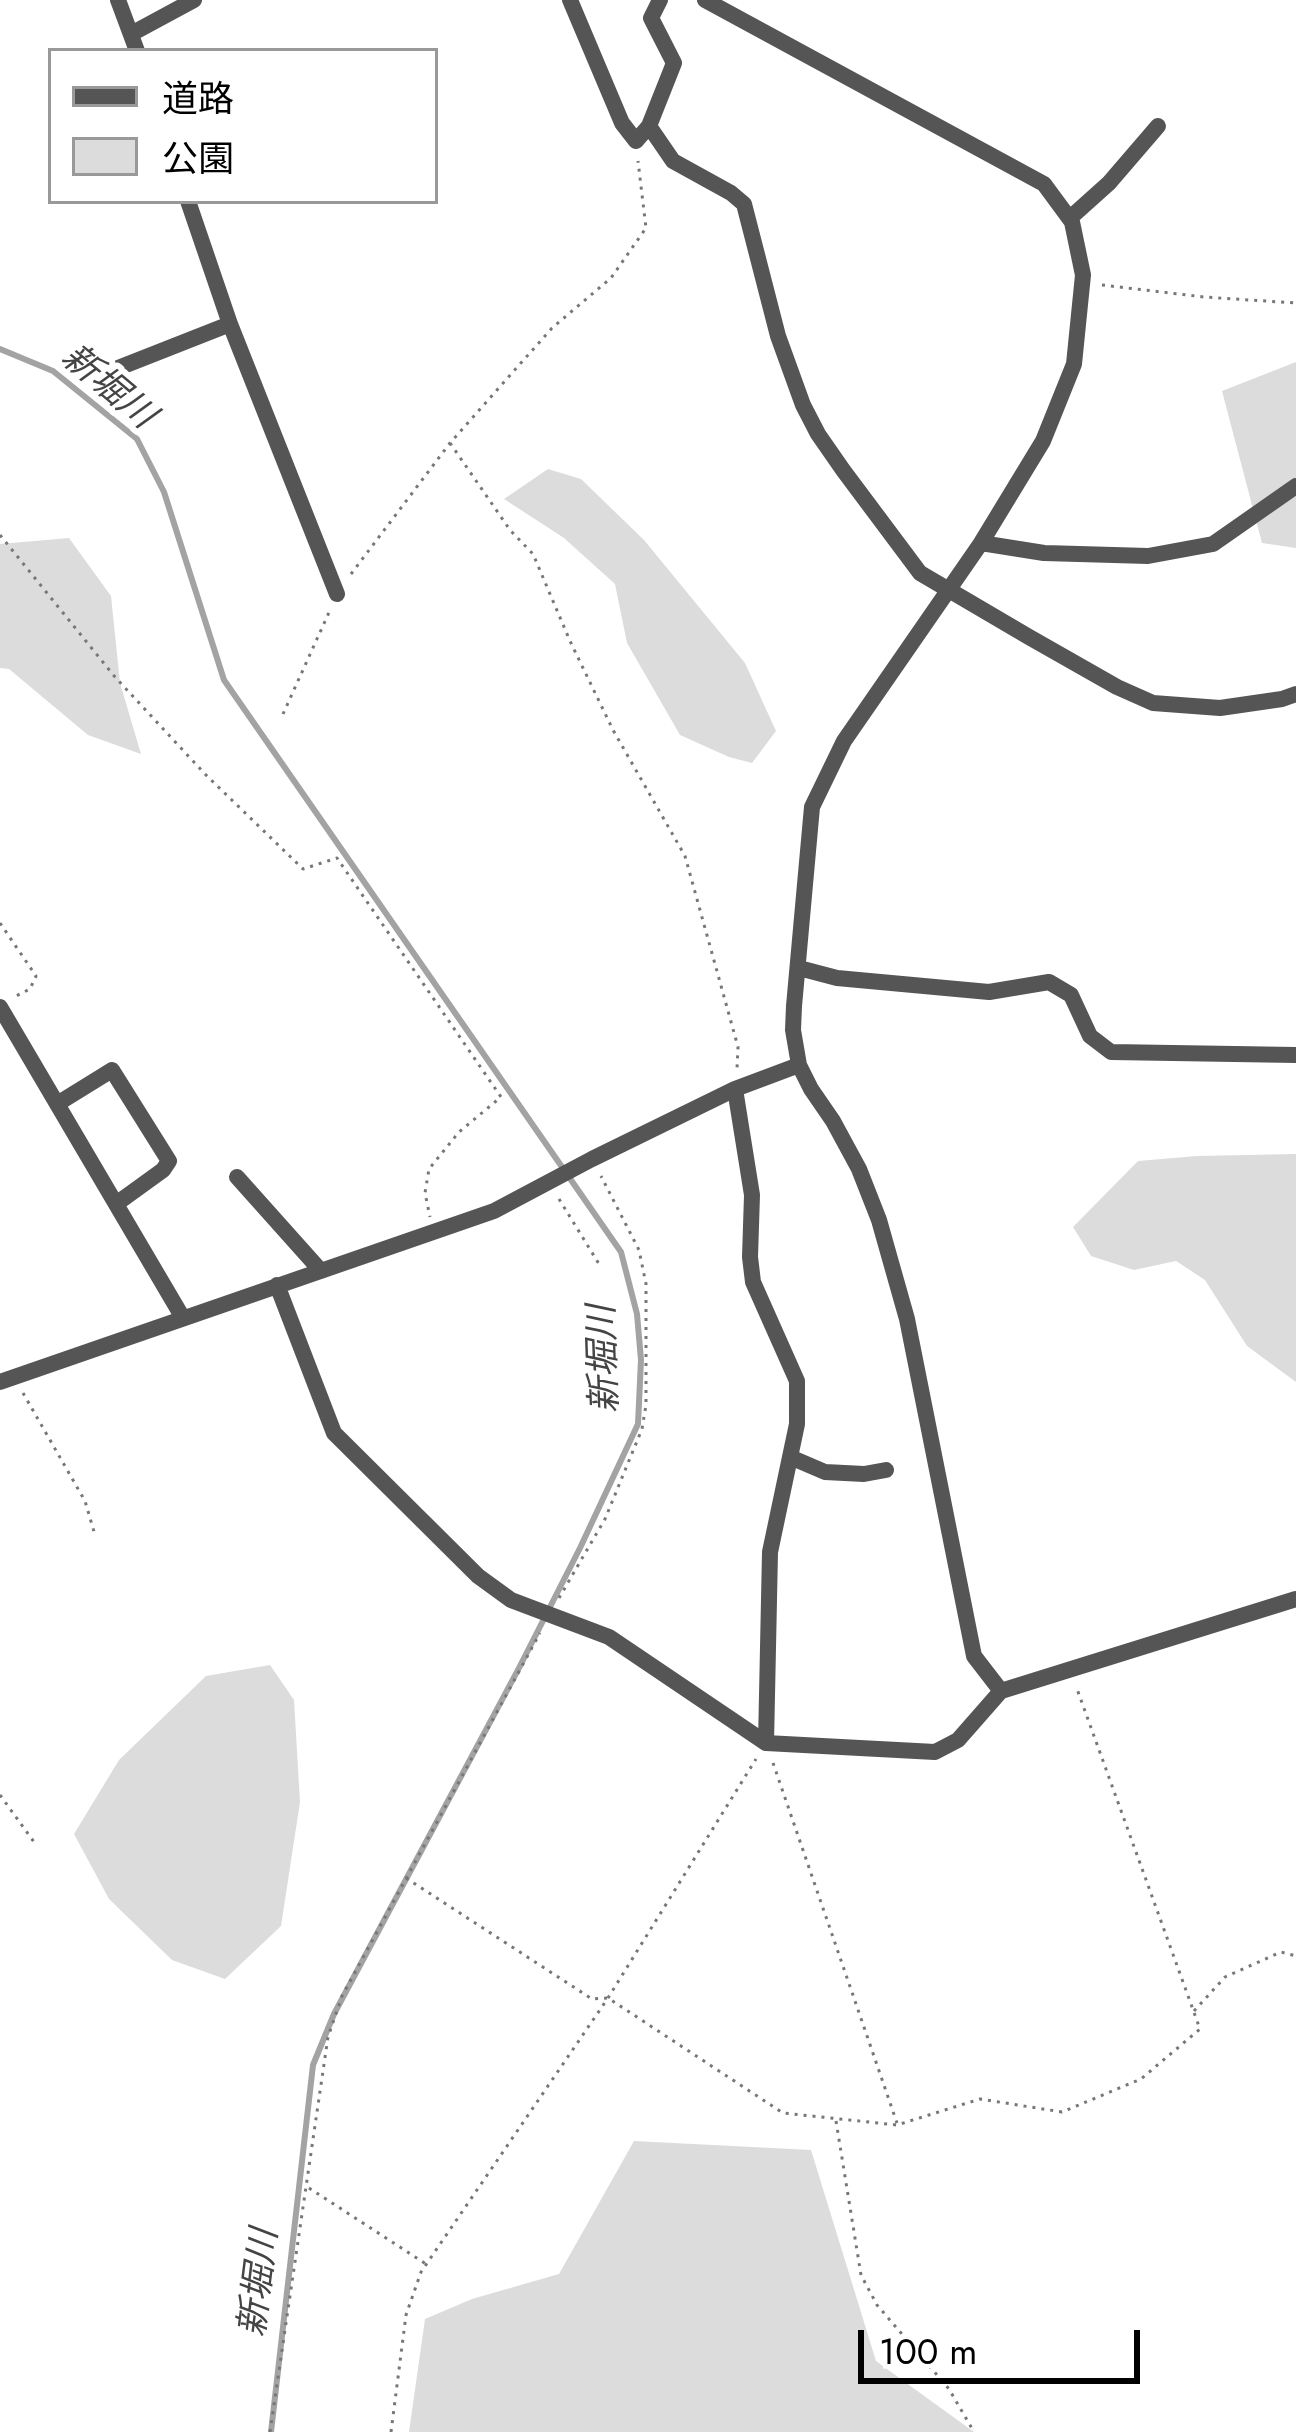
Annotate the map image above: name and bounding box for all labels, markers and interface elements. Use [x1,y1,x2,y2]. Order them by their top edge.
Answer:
legend [48,48,438,204]
text: 道路 [162,72,234,124]
text: 公園 [162,132,234,184]
water label: 新堀川 [52,337,162,439]
water label: 新堀川 [583,1304,629,1414]
water label: 新堀川 [233,2227,289,2339]
scale bar [864,2306,1146,2380]
text: 100 m [879,2325,977,2377]

